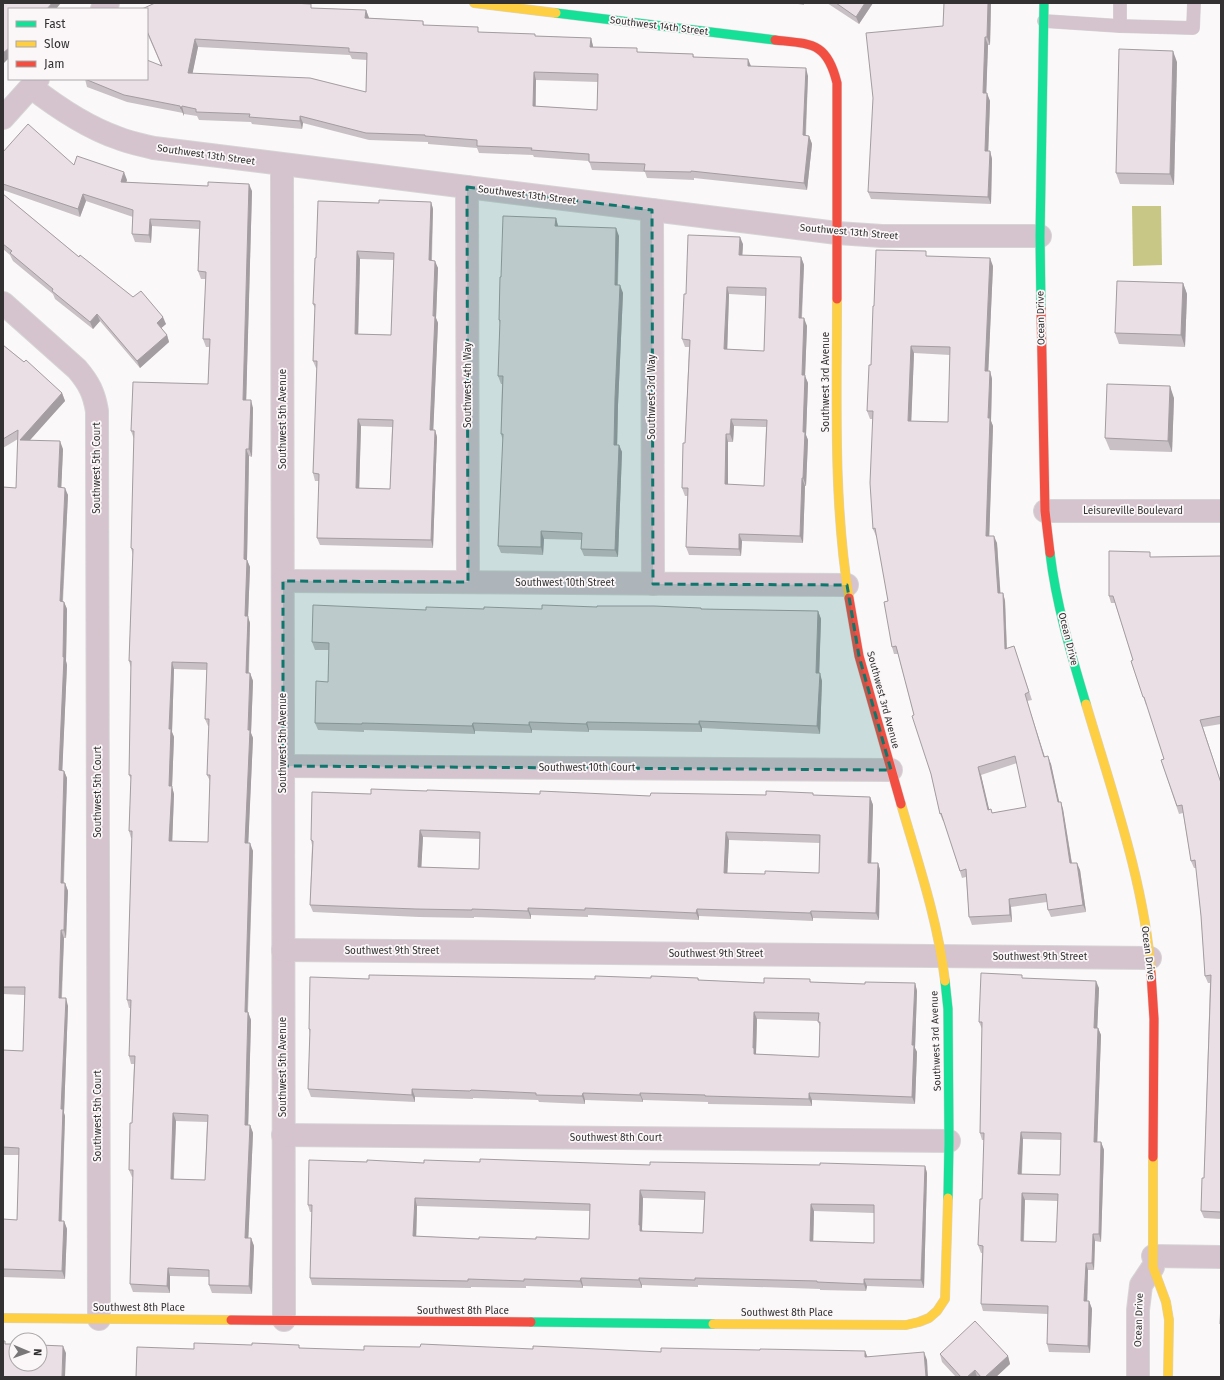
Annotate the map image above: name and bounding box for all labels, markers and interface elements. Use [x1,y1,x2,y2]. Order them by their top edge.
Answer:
legend [8,8,148,80]
street label: Southwest 14th Street [609,14,709,38]
text: Fast [44,17,66,31]
text: Slow [44,37,70,51]
text: Jam [44,57,64,71]
street label: Southwest 13th Street [156,142,256,168]
street label: Southwest 13th Street [477,183,577,207]
street label: Southwest 13th Street [799,222,899,242]
street label: Ocean Drive [1035,291,1047,345]
street label: Southwest 3rd Avenue [820,332,832,432]
street label: Southwest 4th Way [462,342,474,428]
street label: Southwest 3rd Way [646,354,658,440]
street label: Southwest 5th Avenue [277,369,289,469]
street label: Southwest 5th Court [91,422,103,514]
street label: Leisureville Boulevard [1083,505,1183,517]
street label: Southwest 10th Street [515,577,615,589]
street label: Ocean Drive [1056,611,1080,667]
street label: Southwest 3rd Avenue [864,650,902,750]
street label: Southwest 5th Avenue [277,693,289,793]
street label: Southwest 5th Court [92,746,104,838]
street label: Southwest 10th Court [539,762,636,774]
street label: Ocean Drive [1139,925,1157,981]
street label: Southwest 9th Street [345,945,440,957]
street label: Southwest 9th Street [669,948,764,960]
street label: Southwest 9th Street [993,951,1088,963]
street label: Southwest 3rd Avenue [928,991,944,1091]
street label: Southwest 5th Avenue [277,1017,289,1117]
street label: Southwest 5th Court [92,1070,104,1162]
street label: Southwest 8th Court [570,1132,663,1144]
street label: Ocean Drive [1132,1293,1146,1347]
street label: Southwest 8th Place [93,1302,185,1314]
street label: Southwest 8th Place [417,1305,509,1317]
street label: Southwest 8th Place [741,1307,833,1319]
north arrow [8,1332,48,1372]
text: N [31,1348,44,1356]

